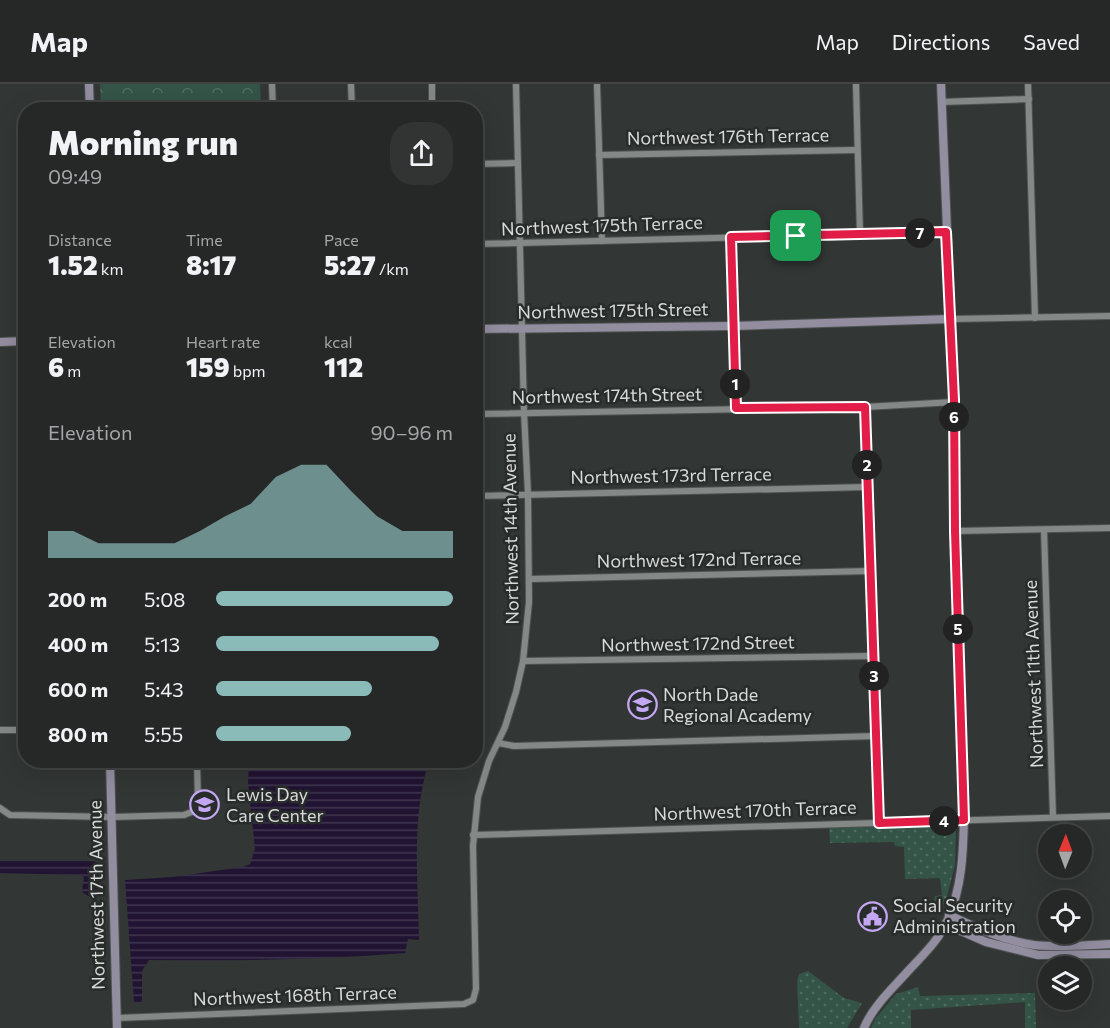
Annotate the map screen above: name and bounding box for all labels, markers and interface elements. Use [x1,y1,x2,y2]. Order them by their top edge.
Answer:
text: Map [30,24,88,58]
text: Map [816,29,859,54]
text: Directions [892,29,990,54]
text: Saved [1023,29,1080,54]
text: Morning run [48,121,238,162]
button: share [390,122,453,185]
street label: Northwest 176th Terrace [627,123,829,149]
text: 09:49 [48,164,102,188]
street label: Northwest 175th Terrace [501,210,703,240]
pin [770,210,821,261]
pin: 7 [905,218,935,248]
icon: arrive [779,219,812,252]
text: 7 [916,223,924,242]
text: Distance [48,230,112,249]
text: Time [186,230,223,249]
text: Pace [324,230,359,249]
text: 1.52 [48,249,98,280]
text: 8:17 [186,249,236,280]
text: 5:27 [324,249,376,280]
text: km [98,259,123,278]
text: /km [376,259,409,278]
street label: Northwest 175th Street [517,297,709,323]
text: Elevation [48,332,116,351]
text: Heart rate [186,332,260,351]
text: kcal [324,332,353,351]
text: 6 [48,351,64,382]
text: 159 [186,351,230,382]
text: 112 [324,351,363,382]
text: m [64,361,81,380]
text: bpm [230,361,266,380]
pin: 1 [720,369,750,399]
text: 1 [731,374,739,393]
street label: Northwest 174th Street [512,382,702,408]
pin: 6 [939,402,969,432]
text: 6 [949,407,959,426]
text: Elevation [48,420,133,444]
text: 90–96 m [370,420,453,444]
street label: Northwest 14th Avenue [497,433,523,625]
pin: 2 [852,450,882,480]
text: 2 [862,455,872,474]
street label: Northwest 173rd Terrace [570,462,772,488]
street label: Northwest 172nd Terrace [597,546,801,572]
street label: Northwest 11th Avenue [1019,580,1047,768]
text: 200 m [48,587,107,611]
text: 5:08 [144,587,185,611]
pin: 5 [943,614,973,644]
text: 5 [953,619,963,638]
street label: Northwest 172nd Street [601,630,795,656]
text: 400 m [48,632,108,656]
text: 5:13 [144,632,180,656]
pin: 3 [859,661,889,691]
text: 3 [869,666,879,685]
text: 600 m [48,677,108,701]
text: 5:43 [144,677,184,701]
place label: North Dade Regional Academy [663,683,812,726]
school or university icon: North Dade Regional Academy [626,689,658,721]
text: 800 m [48,722,108,746]
text: 5:55 [144,722,183,746]
place label: Lewis Day Care Center [226,783,324,826]
school or university icon: Lewis Day Care Center [189,789,221,821]
street label: Northwest 170th Terrace [653,795,857,825]
street label: Northwest 17th Avenue [83,800,109,990]
pin: 4 [929,806,959,836]
text: 4 [939,811,949,830]
north arrow [1038,824,1092,878]
map controls [1038,824,1092,1010]
button: locate [1038,890,1092,944]
place label: Social Security Administration [893,894,1016,937]
public building icon: Social Security Administration [856,900,888,932]
button: layers [1038,956,1092,1010]
street label: Northwest 168th Terrace [193,980,397,1010]

